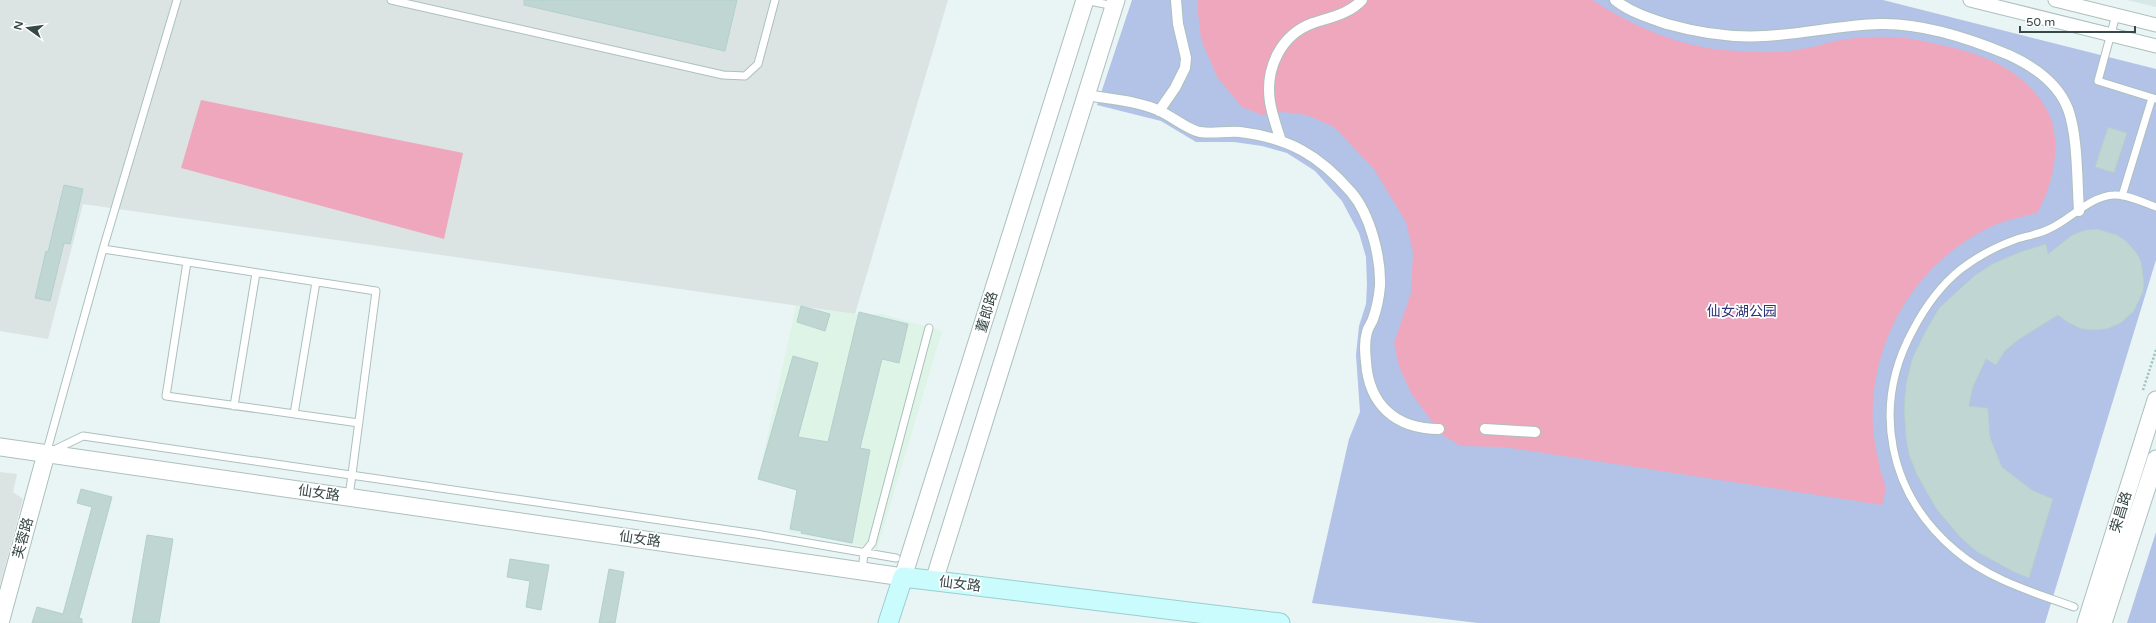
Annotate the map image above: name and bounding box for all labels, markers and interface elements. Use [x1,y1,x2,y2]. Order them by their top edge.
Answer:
north arrow [8,8,48,48]
scale bar [2020,8,2135,34]
text: 50 m [2026,15,2055,29]
text: N [11,20,26,32]
street label: 董郎路 [973,289,1001,335]
park label: 仙女湖公园 [1707,303,1777,320]
street label: 仙女路 [297,482,341,504]
street label: 荣昌路 [2107,489,2135,535]
street label: 芙蓉路 [9,516,37,560]
street label: 仙女路 [618,528,662,550]
street label: 仙女路 [938,573,982,595]

